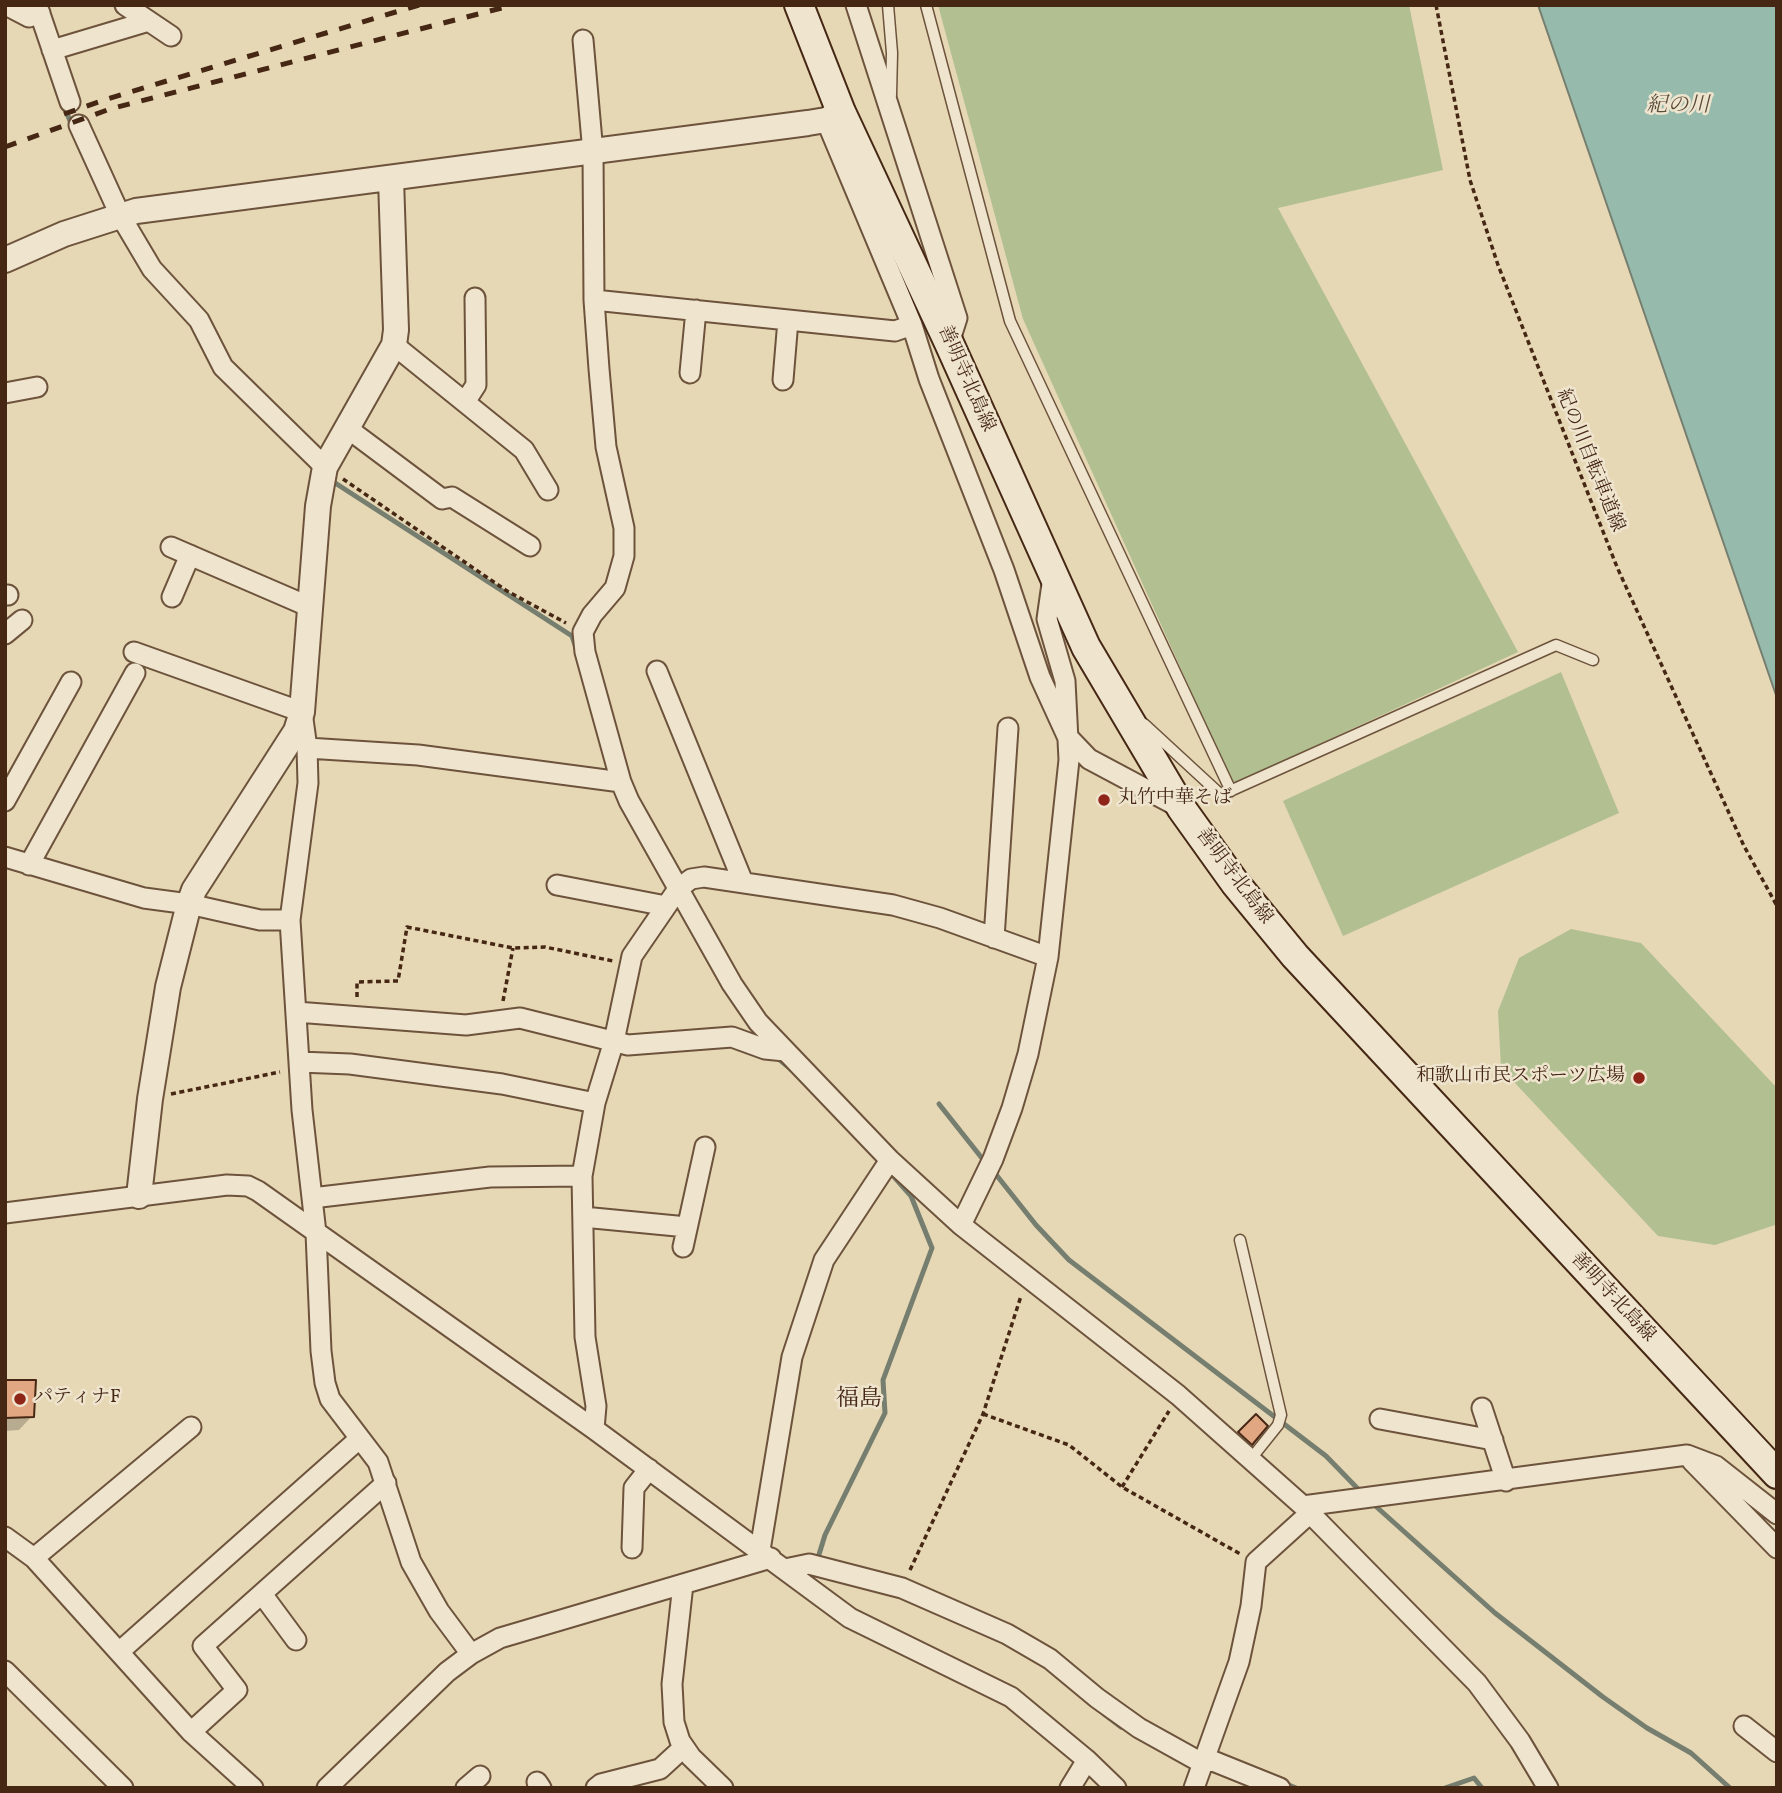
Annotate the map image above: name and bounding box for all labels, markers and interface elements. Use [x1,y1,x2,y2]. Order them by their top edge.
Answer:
water label: 紀の川 [1647,94,1709,120]
street label: 善明寺北島線 [931,322,999,436]
street label: 紀の川自転車道線 [1550,386,1628,536]
place label: 丸竹中華そば [1118,789,1232,811]
marker: 丸竹中華そば [1096,792,1112,808]
street label: 善明寺北島線 [1190,825,1276,929]
place label: 和歌山市民スポーツ広場 [1416,1067,1625,1089]
marker: 和歌山市民スポーツ広場 [1631,1070,1647,1086]
street label: 善明寺北島線 [1565,1249,1659,1347]
district label: 福島 [836,1387,882,1415]
place label: パティナF [34,1388,121,1410]
marker: パティナF [12,1391,28,1407]

